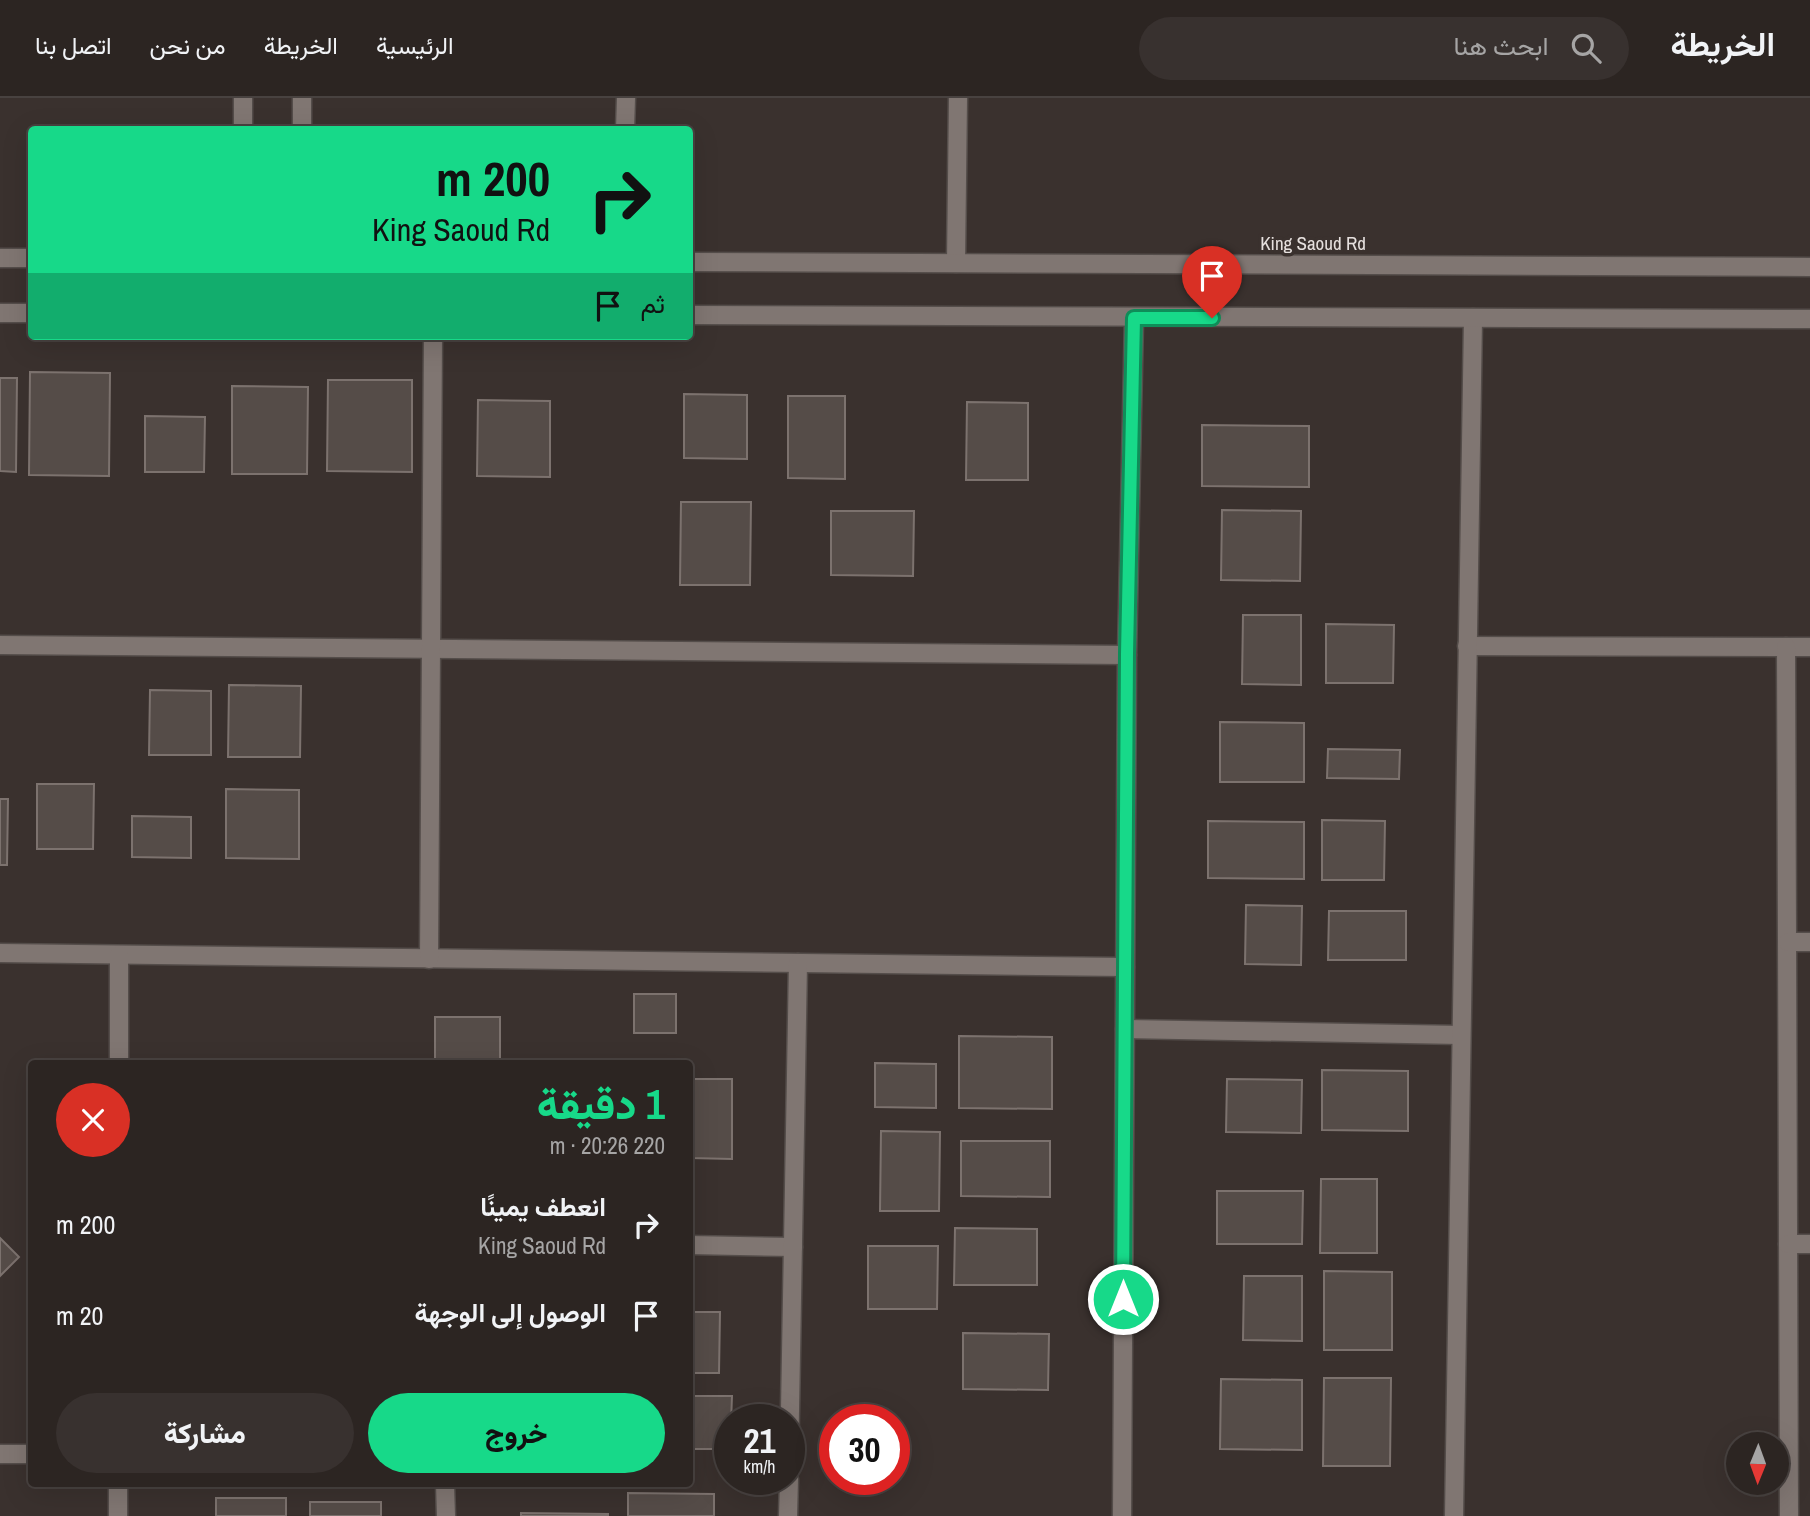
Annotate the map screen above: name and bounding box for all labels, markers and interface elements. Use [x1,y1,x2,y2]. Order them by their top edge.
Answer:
search box [1139,17,1629,80]
text: الخريطة [1671,22,1775,66]
text: ابحث هنا [1453,28,1549,63]
text: اتصل بنا [35,29,112,61]
text: من نحن [150,29,226,61]
text: الخريطة [264,29,338,61]
text: الرئيسية [376,29,453,61]
icon: search [1567,29,1605,67]
text: 200 m [436,145,550,211]
icon: right [574,154,665,245]
text: King Saoud Rd [372,208,550,251]
street label: King Saoud Rd [1260,230,1366,256]
pin [1182,246,1242,318]
icon: arrive [1193,257,1231,295]
text: ثم [641,286,665,321]
icon: arrive [589,287,627,325]
text: 1 دقيقة [537,1076,665,1132]
button: close [56,1083,130,1157]
text: 220 m · 20:26 [550,1130,665,1161]
text: انعطف يمينًا [480,1189,606,1224]
icon: right [627,1206,665,1244]
text: 200 m [56,1207,115,1242]
text: King Saoud Rd [478,1230,606,1261]
position arrow [1086,1262,1160,1336]
text: الوصول إلى الوجهة [414,1295,606,1330]
icon: arrive [627,1297,665,1335]
text: 20 m [56,1298,103,1333]
button: مشاركة [56,1393,354,1473]
button: خروج [368,1393,665,1473]
speed limit sign: 30 [819,1404,910,1495]
text: 21 [744,1417,775,1464]
north arrow [1726,1432,1788,1494]
map controls [1726,1432,1789,1495]
text: km/h [744,1454,776,1479]

